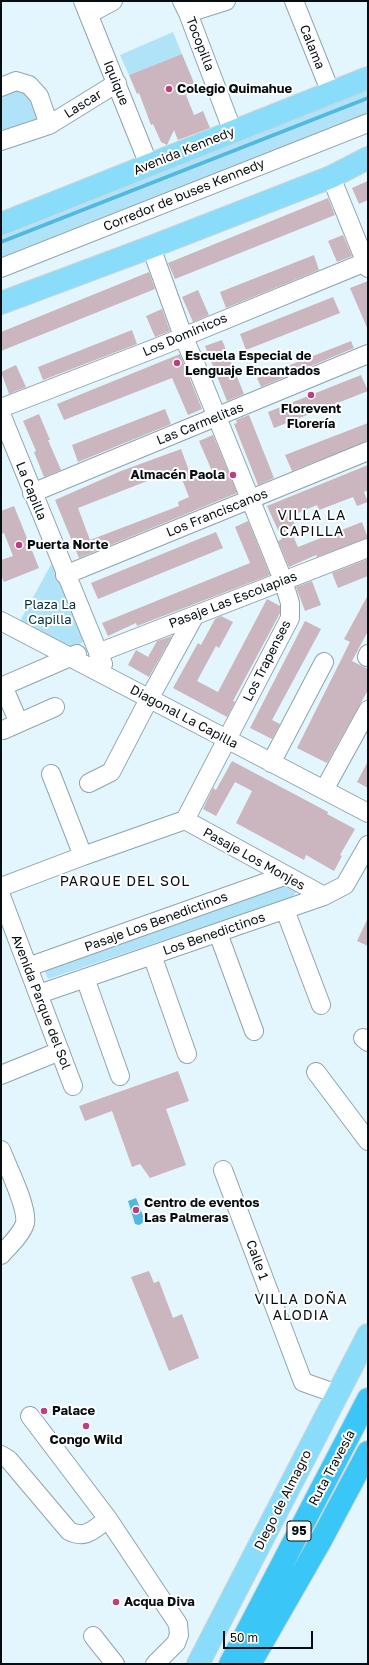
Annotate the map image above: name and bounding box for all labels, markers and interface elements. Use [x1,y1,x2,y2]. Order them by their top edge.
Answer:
street label: Tocopilla [183,15,217,73]
street label: Calama [296,23,328,71]
street label: Iquique [100,58,132,108]
place label: Colegio Quimahue [177,81,292,97]
marker: Colegio Quimahue [164,84,174,94]
street label: Lascar [61,86,105,122]
street label: Avenida Kennedy [131,124,237,178]
street label: Corredor de buses Kennedy [101,155,267,235]
street label: Los Dominicos [140,310,230,360]
place label: Escuela Especial de Lenguaje Encantados [185,348,320,379]
marker: Escuela Especial de Lenguaje Encantados [172,358,182,368]
marker: Florevent Florería [306,390,316,400]
street label: Las Carmelitas [154,399,246,449]
place label: Florevent Florería [281,401,341,432]
street label: La Capilla [12,460,50,522]
place label: Almacén Paola [131,467,225,483]
marker: Almacén Paola [228,470,238,480]
street label: Los Franciscanos [164,486,270,540]
district label: VILLA LA CAPILLA [278,508,346,540]
place label: Puerta Norte [27,537,108,553]
marker: Puerta Norte [14,540,24,550]
street label: Pasaje Las Escolapias [167,568,299,632]
park label: Plaza La Capilla [24,597,76,628]
street label: Los Trapenses [240,618,294,704]
street label: Diagonal La Capilla [127,682,241,752]
street label: Pasaje Los Monjes [200,824,308,894]
district label: PARQUE DEL SOL [60,874,190,890]
street label: Pasaje Los Benedictinos [82,889,230,955]
street label: Los Benedictinos [161,909,267,959]
street label: Avenida Parque del Sol [8,932,74,1072]
place label: Centro de eventos Las Palmeras [144,1195,260,1226]
marker: Centro de eventos Las Palmeras [131,1205,141,1215]
street label: Calle 1 [243,1238,271,1282]
district label: VILLA DOÑA ALODIA [254,1292,348,1324]
place label: Palace [52,1403,95,1419]
marker: Palace [39,1406,49,1416]
marker: Congo Wild [81,1421,91,1431]
street label: Ruta Travesía [306,1428,358,1508]
place label: Congo Wild [50,1432,122,1448]
street label: Diego de Almagro [251,1447,315,1553]
road number: 95 [287,1521,311,1541]
place label: Acqua Diva [124,1594,195,1610]
marker: Acqua Diva [111,1597,121,1607]
scale bar [225,1623,315,1649]
text: 50 m [230,1630,258,1645]

